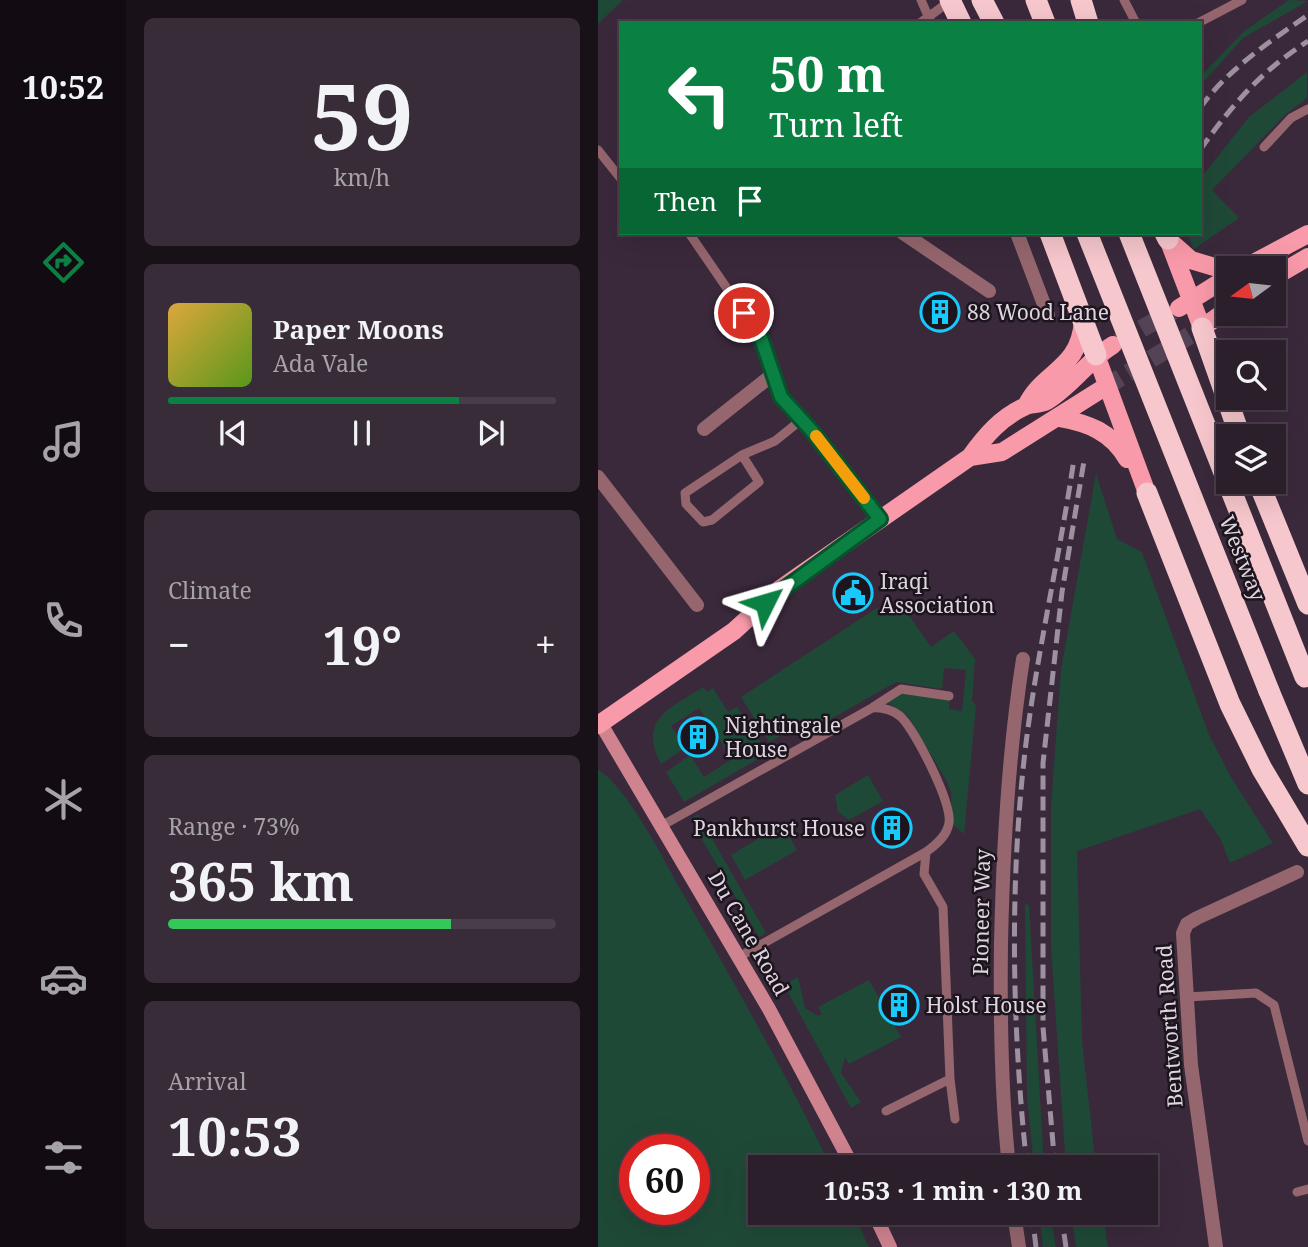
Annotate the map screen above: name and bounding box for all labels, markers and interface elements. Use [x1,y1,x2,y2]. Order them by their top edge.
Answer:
text: 50 m [769,40,885,106]
icon: left [654,49,745,140]
text: 59 [311,53,413,177]
text: 10:52 [22,65,104,108]
text: Turn left [769,103,903,146]
text: km/h [334,161,390,193]
icon: arrive [731,182,769,220]
text: Then [654,183,717,219]
icon: directions [39,238,88,287]
north arrow [1216,256,1286,326]
map controls [1216,256,1286,494]
pin [714,283,774,343]
building icon: 88 Wood Lane [919,291,961,333]
icon: arrive [725,294,763,332]
place label: 88 Wood Lane [967,298,1109,326]
text: Paper Moons [273,311,444,347]
button: search [1216,340,1286,410]
text: Ada Vale [273,347,368,379]
icon: previous [214,414,252,452]
icon: pause [343,414,381,452]
icon: next [472,414,510,452]
icon: music [39,417,88,466]
button: layers [1216,424,1286,494]
street label: Westway [1213,511,1273,605]
position arrow [728,566,802,640]
place label: Iraqi Association [880,567,995,619]
public building icon: Iraqi Association [832,572,874,614]
text: Climate [168,574,252,606]
icon: phone [39,596,88,645]
text: 19° [323,609,402,680]
text: − [168,618,190,670]
text: + [535,618,556,670]
place label: Nightingale House [725,711,841,763]
building icon: Nightingale House [677,716,719,758]
icon: climate [39,775,88,824]
building icon: Pankhurst House [871,807,913,849]
text: Range · 73% [168,810,300,842]
place label: Pankhurst House [693,814,865,842]
text: 365 km [168,845,354,916]
street label: Pioneer Way [966,848,996,976]
street label: Du Cane Road [702,866,796,1001]
street label: Bentworth Road [1149,944,1189,1108]
icon: car [39,954,88,1003]
building icon: Holst House [878,984,920,1026]
place label: Holst House [926,991,1046,1019]
text: Arrival [168,1065,247,1097]
text: 10:53 [168,1100,301,1171]
icon: filters [39,1133,88,1182]
speed limit sign: 60 [619,1134,710,1225]
text: 10:53 · 1 min · 130 m [823,1172,1083,1208]

